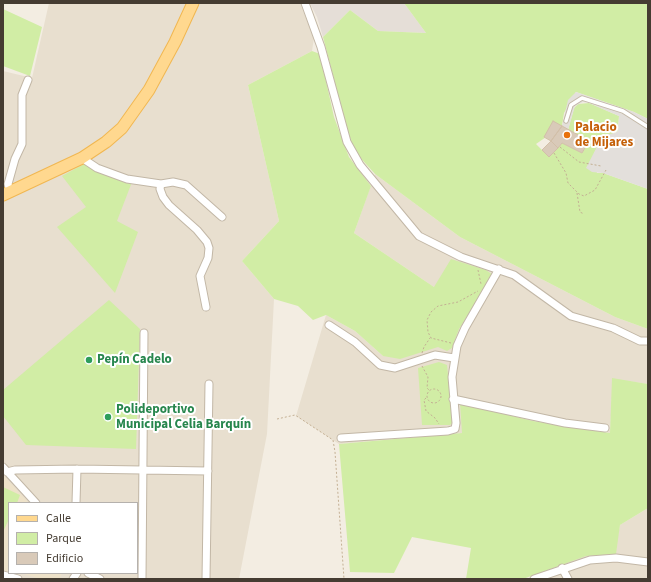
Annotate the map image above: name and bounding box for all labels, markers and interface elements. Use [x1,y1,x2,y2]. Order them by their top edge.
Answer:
place label: Palacio de Mijares [575,120,633,151]
marker: Palacio de Mijares [562,130,572,140]
place label: Pepín Cadelo [97,352,172,368]
marker: Pepín Cadelo [84,355,94,365]
place label: Polideportivo Municipal Celia Barquín [116,402,251,433]
marker: Polideportivo Municipal Celia Barquín [103,412,113,422]
legend [8,502,138,574]
text: Calle [46,510,71,527]
text: Parque [46,530,82,547]
text: Edificio [46,550,83,567]

